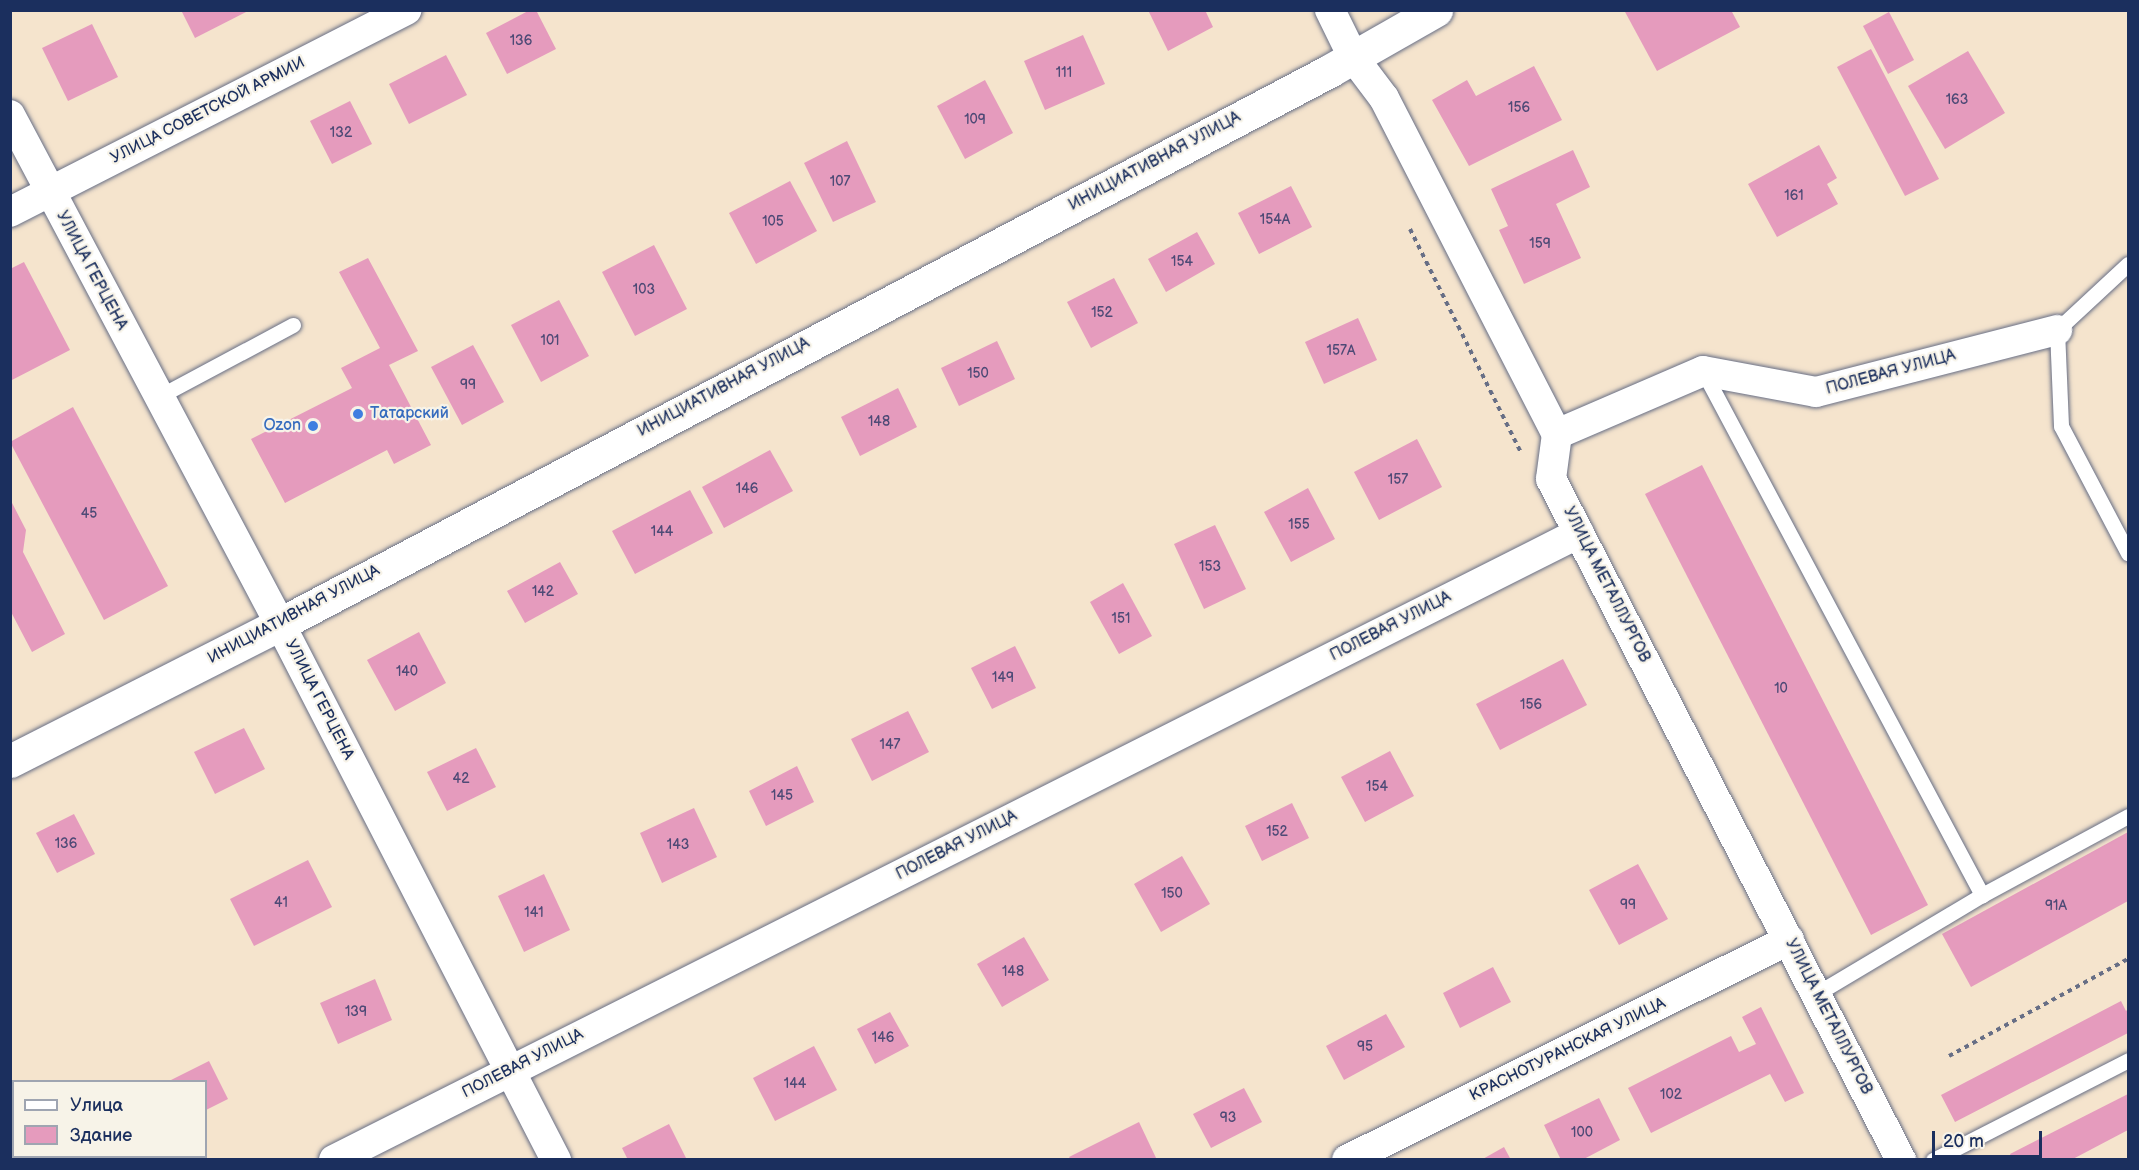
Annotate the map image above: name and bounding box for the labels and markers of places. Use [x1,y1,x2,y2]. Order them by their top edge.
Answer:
place label: Татарский [370,404,449,424]
marker: Татарский [351,407,365,421]
place label: Ozon [263,416,301,436]
marker: Ozon [306,419,320,433]

